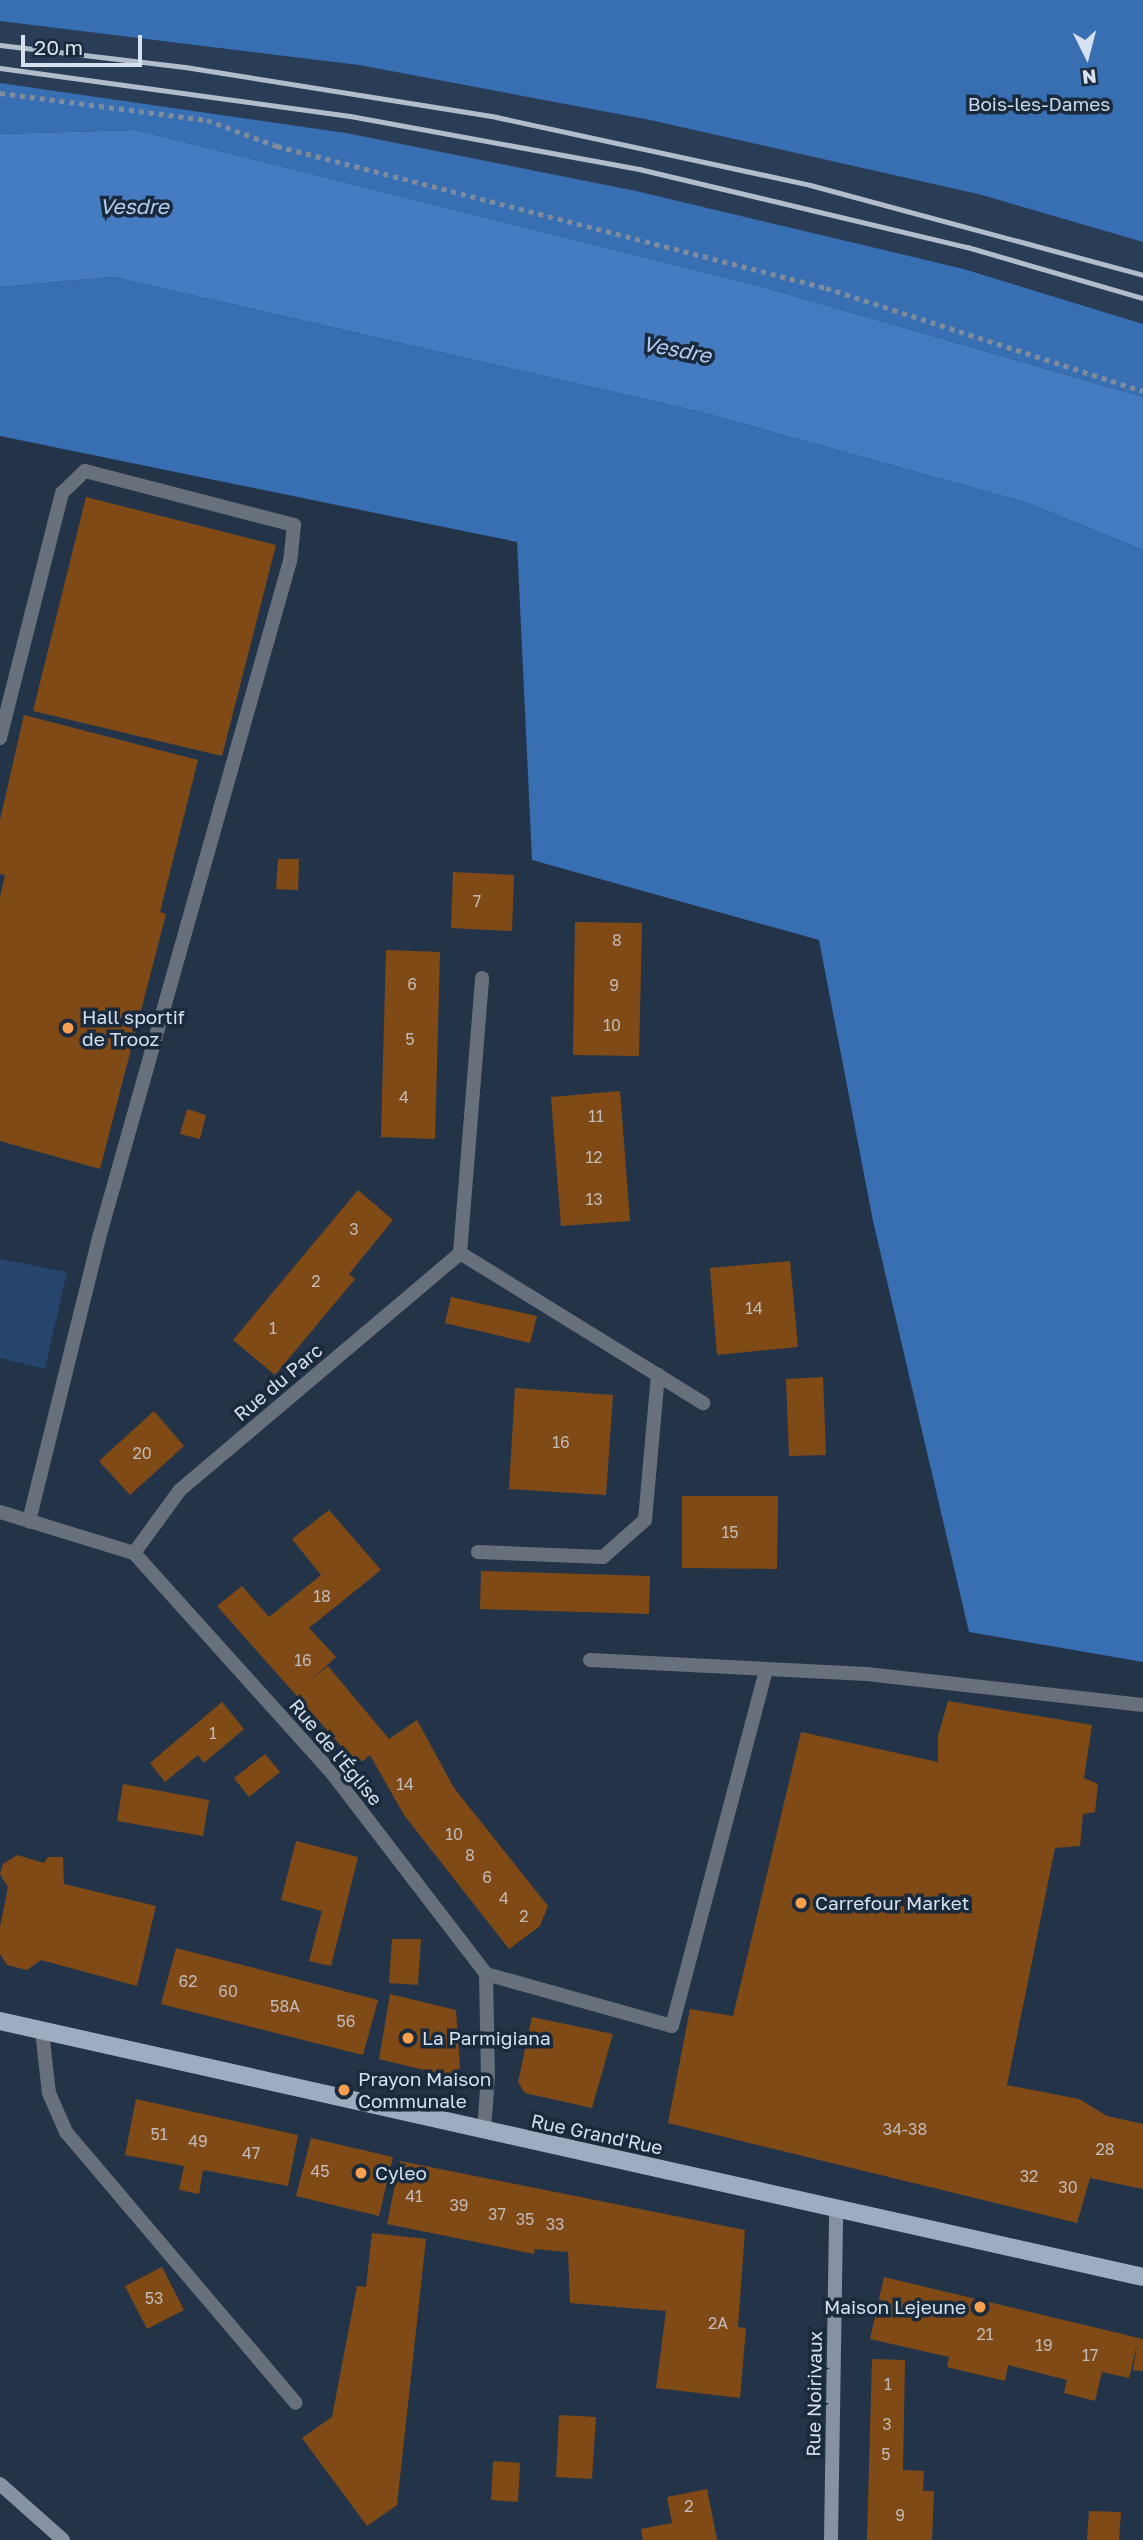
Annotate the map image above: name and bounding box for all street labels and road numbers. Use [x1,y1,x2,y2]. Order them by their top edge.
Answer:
street label: Rue du Parc [229,1338,327,1426]
street label: Rue de l'Église [285,1694,387,1810]
street label: Rue Grand'Rue [529,2109,665,2159]
street label: Rue Noirivaux [802,2331,826,2457]

